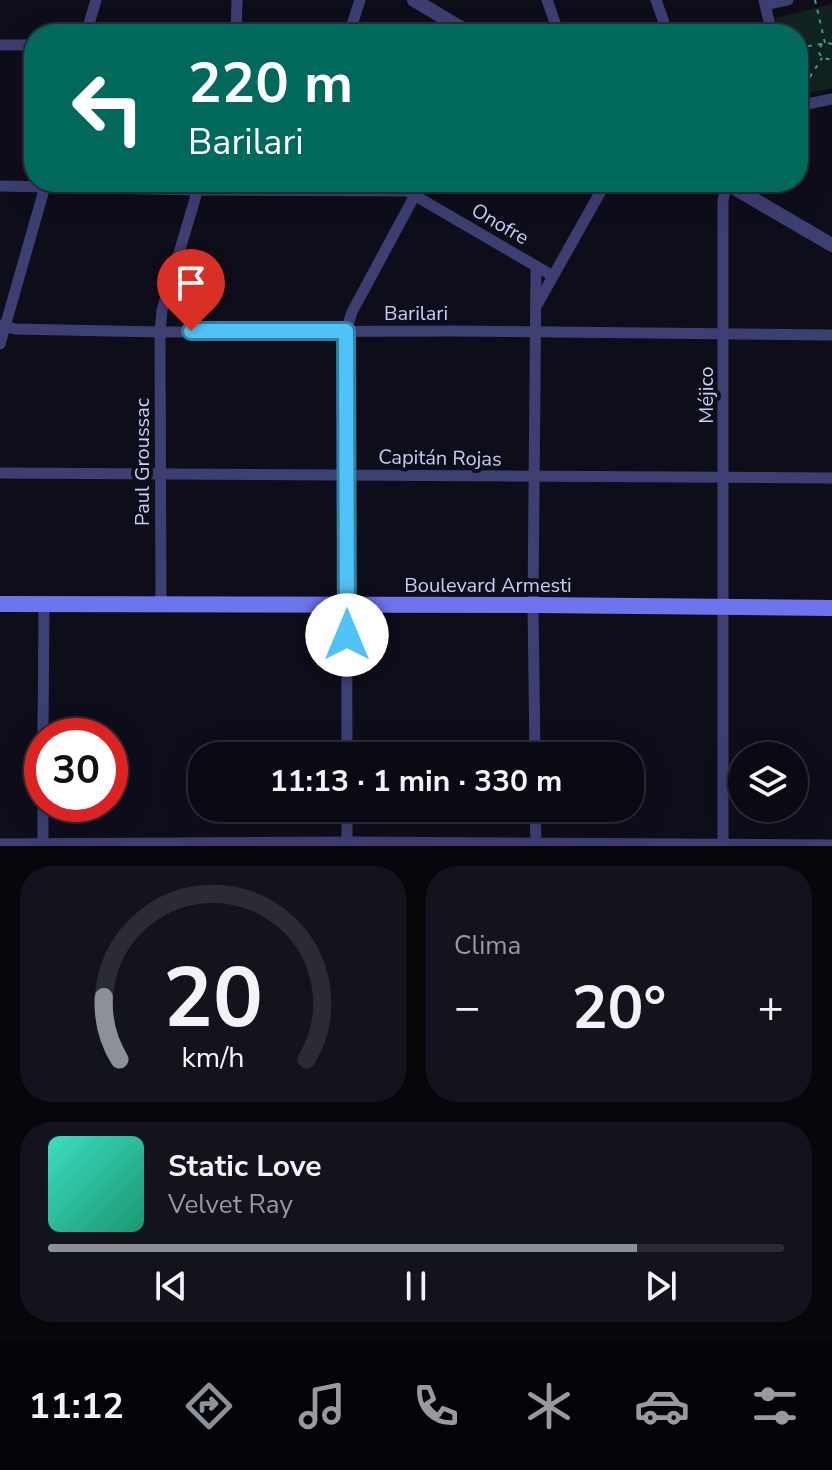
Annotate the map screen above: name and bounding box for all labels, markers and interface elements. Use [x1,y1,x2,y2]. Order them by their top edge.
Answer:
text: 220 m [188,45,353,122]
icon: left [56,56,160,160]
text: Barilari [188,118,304,167]
street label: Onofre [466,197,534,251]
pin [157,249,225,331]
icon: arrive [169,261,213,305]
street label: Barilari [384,300,448,327]
street label: Méjico [693,366,720,424]
street label: Paul Groussac [129,398,156,526]
street label: Capitán Rojas [378,443,502,473]
street label: Boulevard Armesti [404,572,572,599]
position arrow [305,593,389,677]
speed limit sign: 30 [24,718,128,822]
map controls [728,742,808,822]
button: layers [728,742,808,822]
text: 11:13 · 1 min · 330 m [270,761,562,802]
text: Clima [454,928,521,963]
text: 20 [163,942,263,1055]
text: 20° [572,967,666,1049]
text: − [454,978,480,1038]
text: + [758,978,784,1038]
text: km/h [182,1038,244,1077]
text: Static Love [168,1146,322,1187]
text: Velvet Ray [168,1187,293,1222]
icon: previous [149,1264,193,1308]
icon: pause [394,1264,438,1308]
icon: next [639,1264,683,1308]
icon: directions [181,1378,237,1434]
icon: music [294,1378,350,1434]
icon: phone [408,1378,464,1434]
icon: climate [521,1378,577,1434]
icon: car [634,1378,690,1434]
icon: filters [747,1378,803,1434]
text: 11:12 [29,1382,124,1431]

